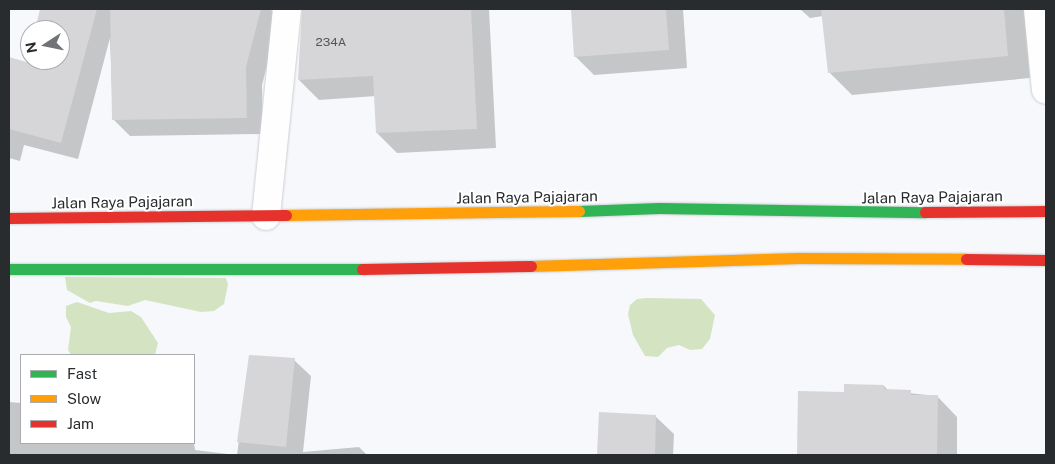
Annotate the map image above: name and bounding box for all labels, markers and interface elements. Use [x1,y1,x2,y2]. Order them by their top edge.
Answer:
north arrow [20,20,70,70]
house number: 234A [316,36,346,50]
text: N [22,41,40,55]
street label: Jalan Raya Pajajaran [456,187,598,207]
street label: Jalan Raya Pajajaran [861,187,1003,207]
street label: Jalan Raya Pajajaran [51,192,193,212]
legend [20,354,195,444]
text: Fast [67,365,97,382]
text: Slow [67,390,101,407]
text: Jam [67,415,94,432]

